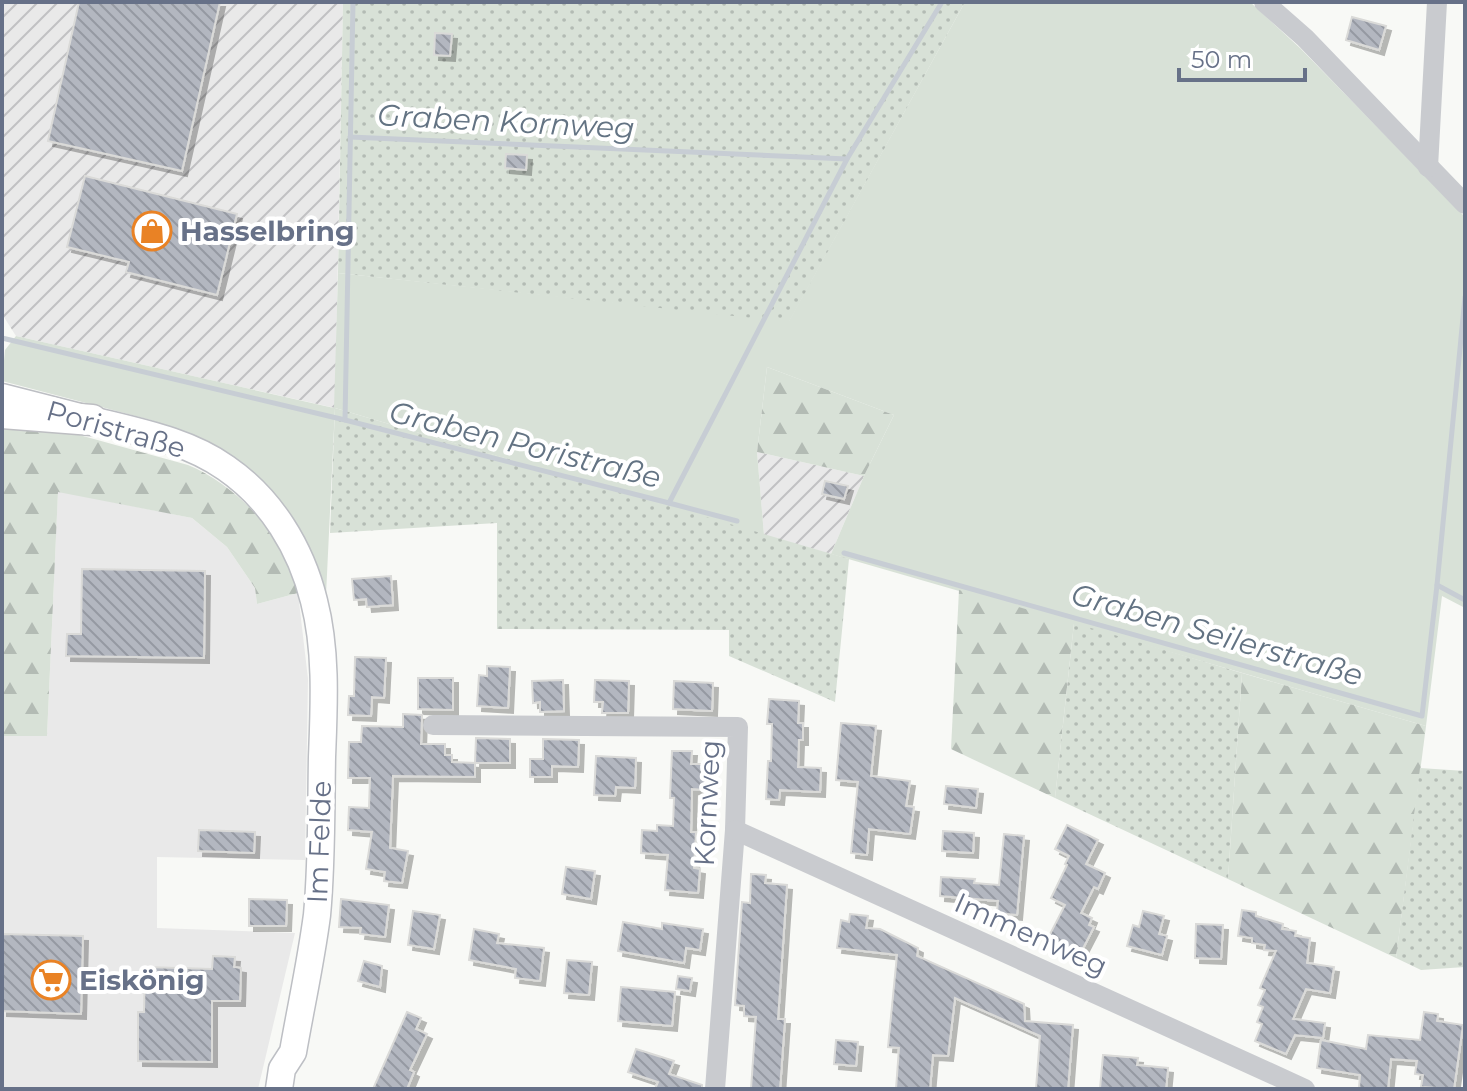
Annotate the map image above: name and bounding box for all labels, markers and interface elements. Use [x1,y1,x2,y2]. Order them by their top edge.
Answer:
scale bar [1179,32,1305,82]
text: 50 m [1191,45,1252,74]
water label: Graben Kornweg [376,96,636,147]
shop icon: Hasselbring [131,210,173,252]
place label: Hasselbring [180,214,355,248]
street label: Poristraße [43,393,189,465]
water label: Graben Poristraße [385,393,665,496]
water label: Graben Seilerstraße [1067,575,1367,694]
street label: Kornweg [687,739,727,867]
street label: Im Felde [300,780,338,904]
street label: Immenweg [949,885,1113,983]
supermarket icon: Eiskönig [30,959,72,1001]
place label: Eiskönig [79,963,205,997]

